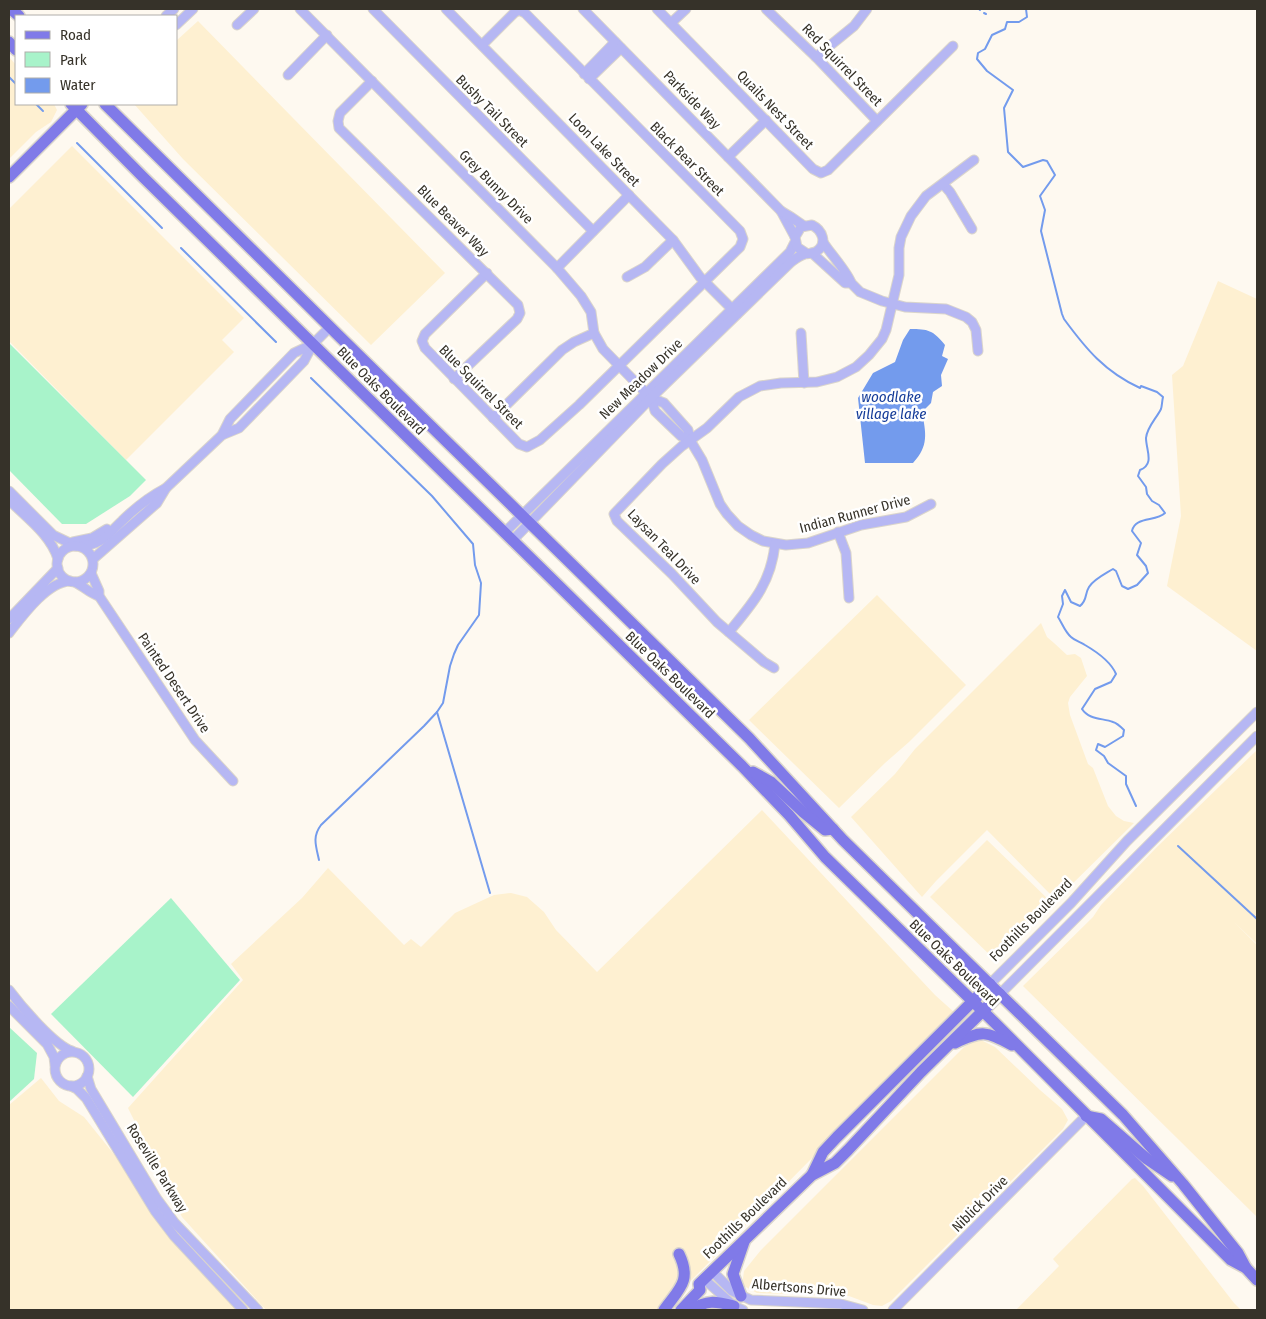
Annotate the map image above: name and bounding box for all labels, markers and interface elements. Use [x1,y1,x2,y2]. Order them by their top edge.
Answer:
legend [15,15,178,105]
street label: Red Squirrel Street [798,20,886,110]
text: Road [60,26,91,44]
text: Park [60,51,87,69]
street label: Parkside Way [660,67,725,133]
street label: Quails Nest Street [733,67,817,153]
street label: Bushy Tail Street [452,71,532,151]
text: Water [60,76,96,94]
street label: Loon Lake Street [565,110,643,190]
street label: Black Bear Street [646,118,728,200]
street label: Grey Bunny Drive [455,146,537,228]
street label: Blue Beaver Way [414,182,493,261]
street label: New Meadow Drive [596,335,686,423]
street label: Blue Squirrel Street [435,341,527,433]
street label: Blue Oaks Boulevard [333,343,429,439]
water label: woodlake village lake [856,388,926,423]
street label: Indian Runner Drive [798,491,912,537]
street label: Laysan Teal Drive [624,506,704,588]
street label: Blue Oaks Boulevard [622,628,718,722]
street label: Painted Desert Drive [134,630,214,736]
street label: Foothills Boulevard [986,875,1076,965]
street label: Blue Oaks Boulevard [906,916,1002,1010]
street label: Roseville Parkway [123,1120,192,1216]
street label: Niblick Drive [948,1172,1012,1236]
street label: Foothills Boulevard [699,1174,791,1262]
street label: Albertsons Drive [751,1275,847,1301]

